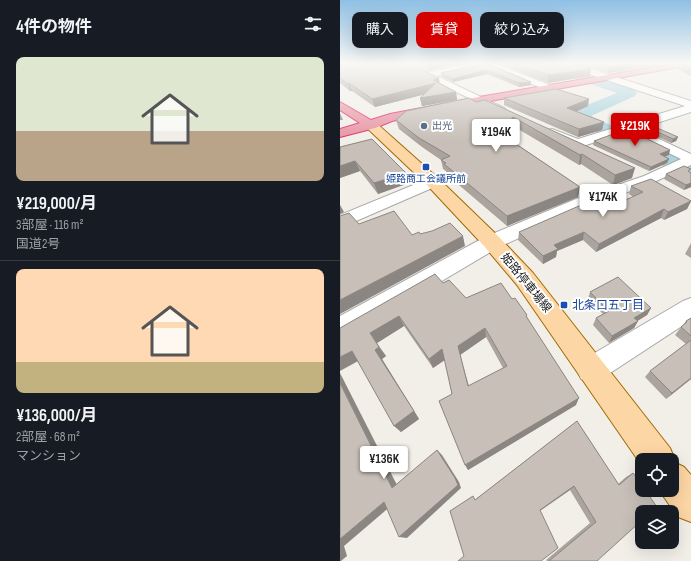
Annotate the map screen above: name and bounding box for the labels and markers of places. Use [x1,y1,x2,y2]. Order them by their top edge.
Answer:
pin: ¥219K [607,113,663,147]
pin: ¥194K [468,119,524,153]
place label: 出光 [432,120,452,132]
marker: 出光 [419,121,429,131]
marker: 姫路商工会議所前 [421,162,431,172]
place label: 姫路商工会議所前 [386,173,466,185]
pin: ¥174K [575,184,631,218]
place label: 北条口五丁目 [572,298,644,313]
marker: 北条口五丁目 [559,300,569,310]
pin: ¥136K [356,446,412,480]

